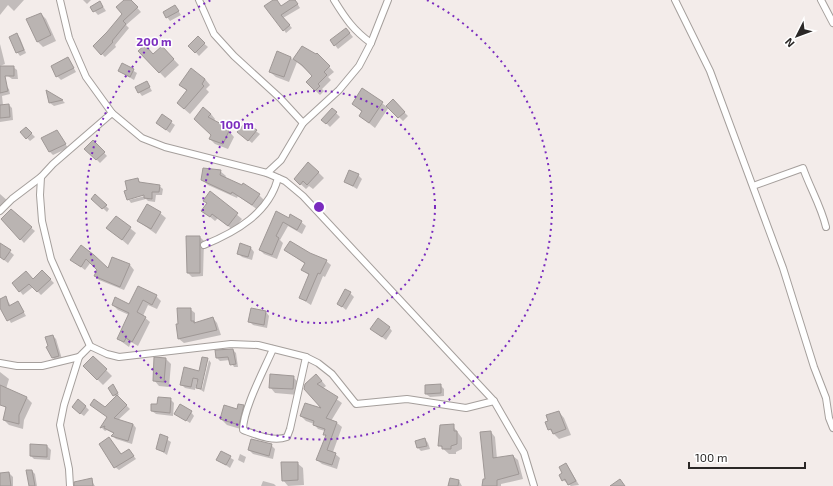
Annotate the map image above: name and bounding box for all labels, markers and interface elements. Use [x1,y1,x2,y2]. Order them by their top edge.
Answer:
north arrow [777,16,817,56]
text: 200 m [136,34,172,48]
text: N [782,36,797,50]
text: 100 m [220,117,254,131]
centre of rings [312,200,326,214]
scale bar [689,444,805,470]
text: 100 m [695,450,727,464]

